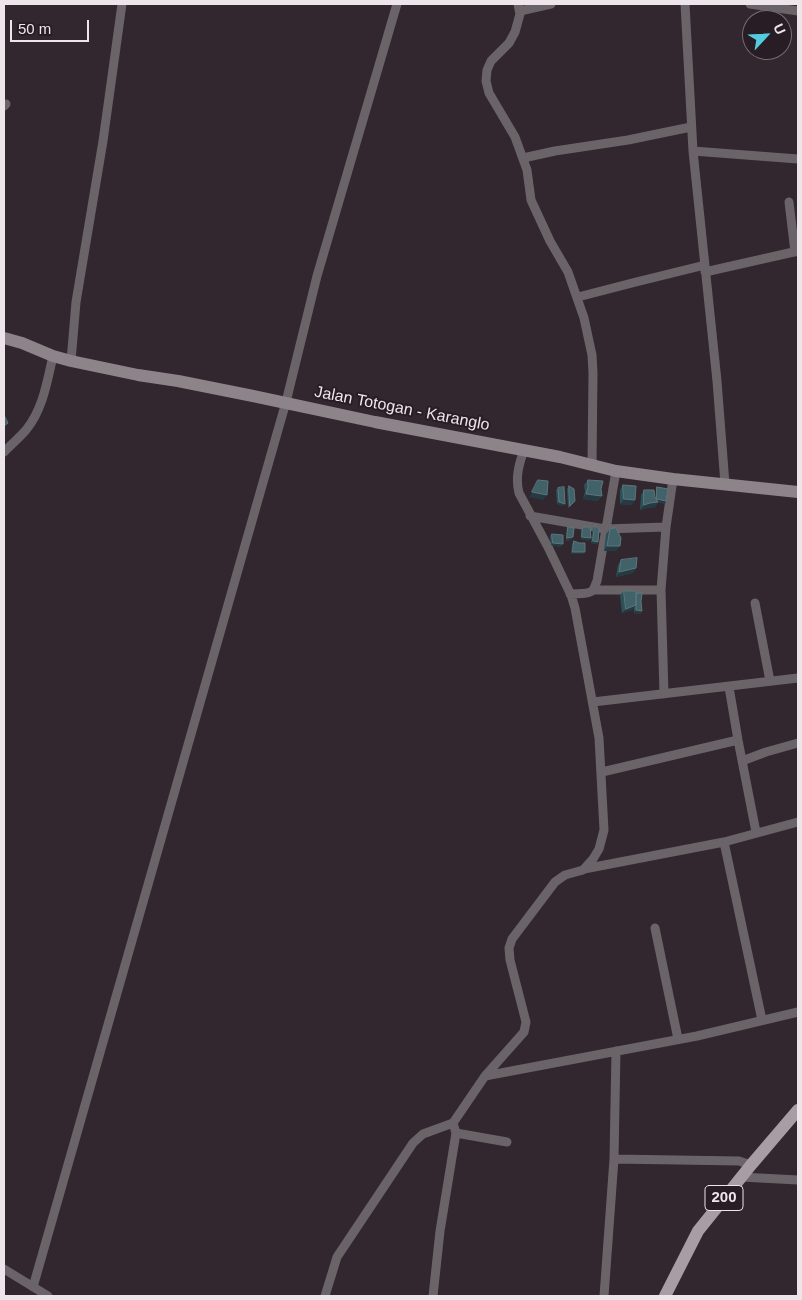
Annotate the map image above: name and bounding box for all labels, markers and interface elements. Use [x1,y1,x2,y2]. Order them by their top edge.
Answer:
scale bar [12,10,91,42]
north arrow [742,10,792,60]
text: 50 m [18,20,51,37]
text: U [770,21,789,37]
street label: Jalan Totogan - Karanglo [313,383,491,435]
road number: 200 [705,1186,743,1210]

